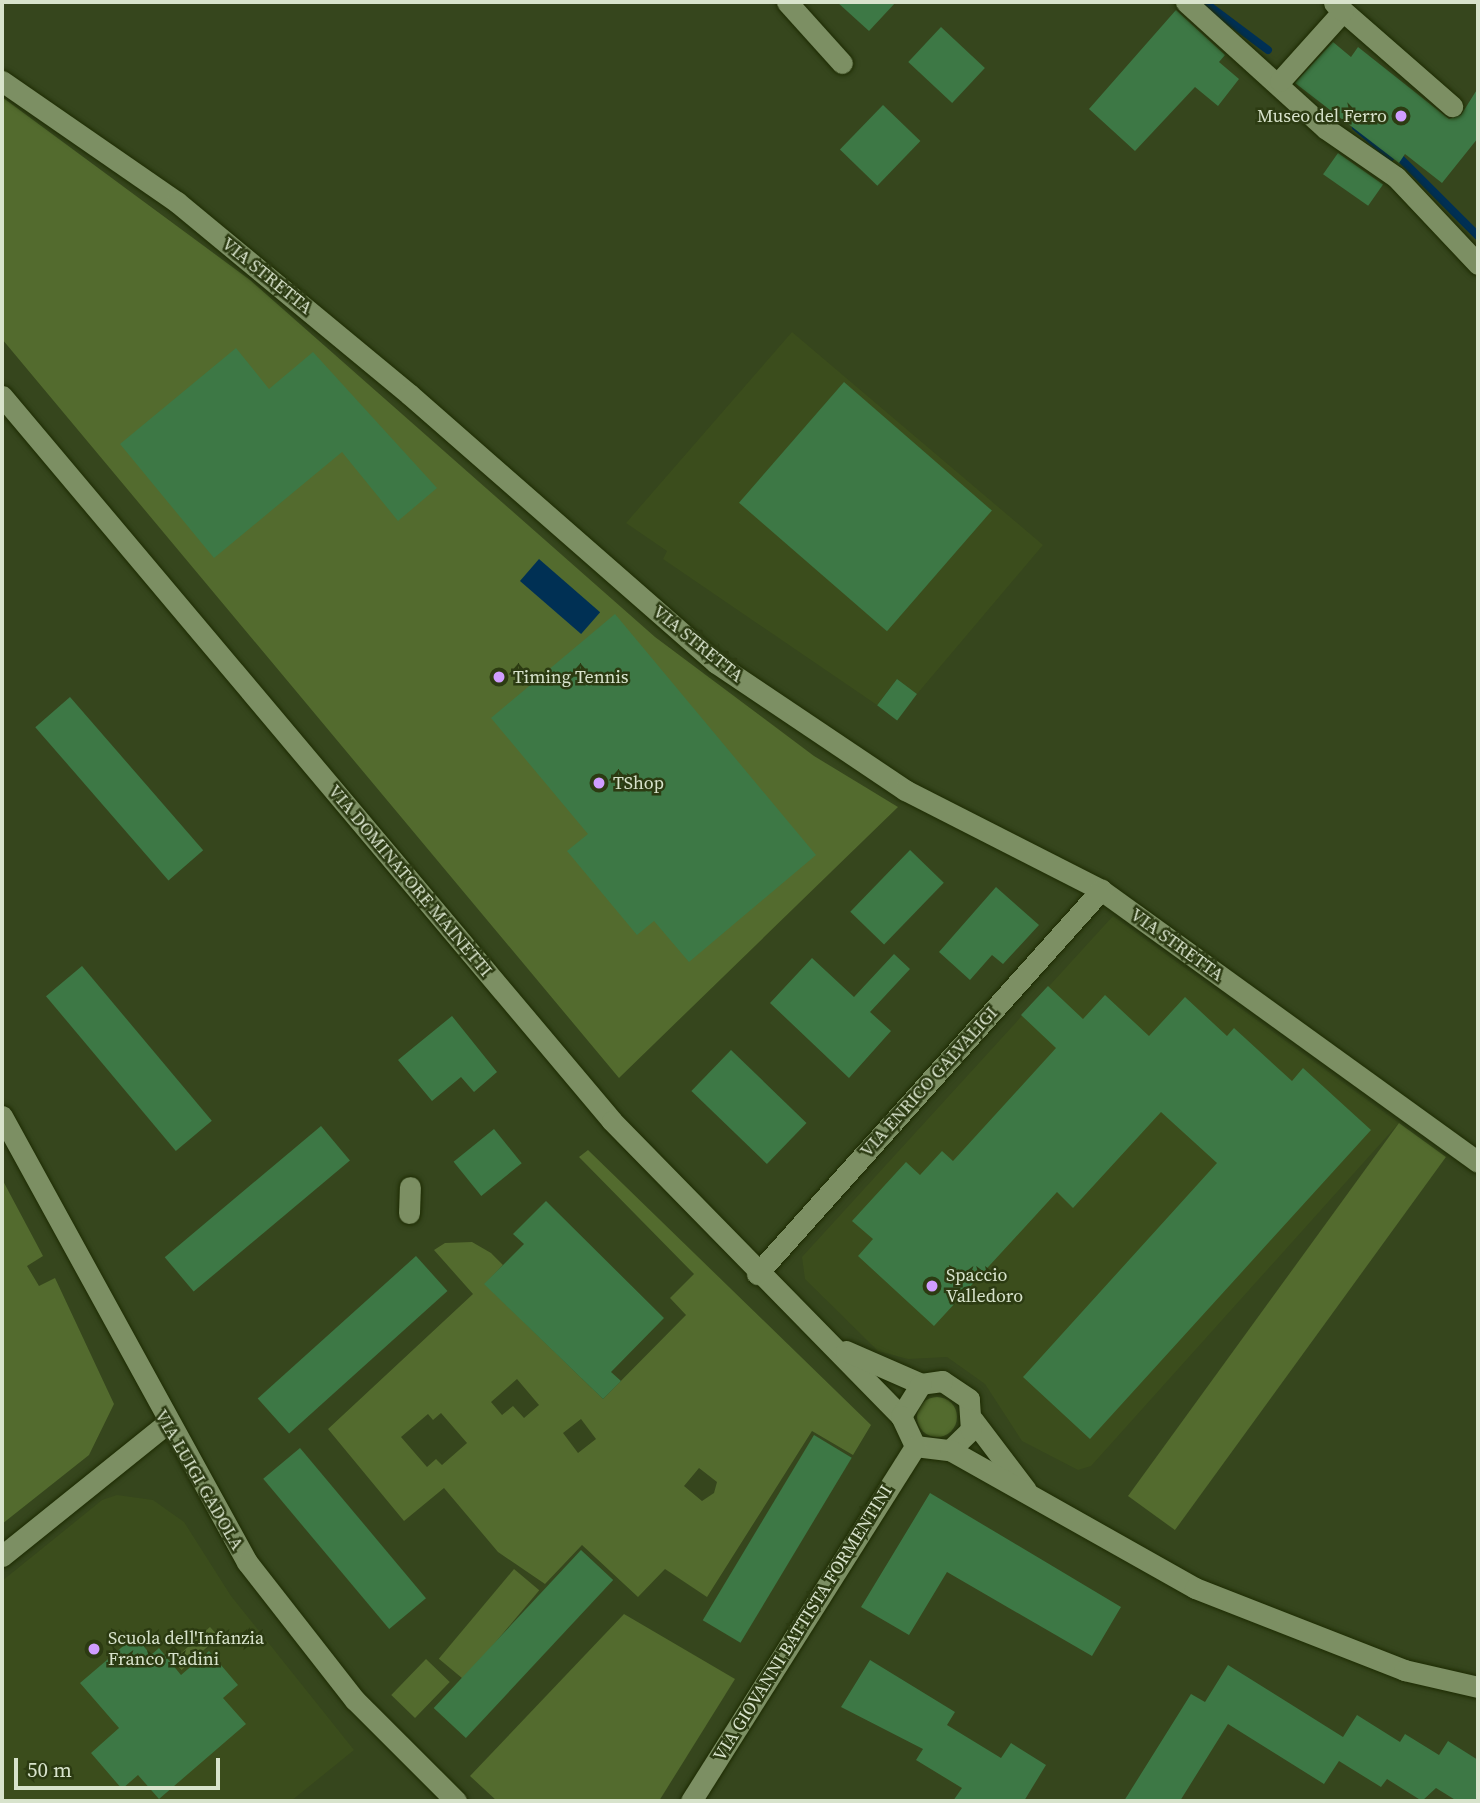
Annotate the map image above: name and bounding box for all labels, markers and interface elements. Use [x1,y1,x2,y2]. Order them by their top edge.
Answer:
place label: Museo del Ferro [1257,105,1387,127]
marker: Museo del Ferro [1393,108,1409,124]
street label: VIA STRETTA [217,233,317,319]
street label: VIA STRETTA [648,601,748,687]
place label: Timing Tennis [513,666,629,688]
marker: Timing Tennis [491,669,507,685]
place label: TShop [613,772,664,794]
marker: TShop [591,775,607,791]
street label: VIA DOMINATORE MAINETTI [323,781,497,981]
street label: VIA STRETTA [1126,904,1228,986]
street label: VIA ENRICO GALVALIGI [856,1002,1002,1162]
place label: Spaccio Valledoro [946,1265,1023,1308]
marker: Spaccio Valledoro [924,1278,940,1294]
street label: VIA LUIGI GADOLA [150,1406,248,1554]
street label: VIA GIOVANNI BATTISTA FORMENTINI [709,1481,897,1765]
place label: Scuola dell'Infanzia Franco Tadini [108,1628,264,1670]
marker: Scuola dell'Infanzia Franco Tadini [86,1641,102,1657]
scale bar [18,1744,224,1788]
text: 50 m [27,1755,72,1784]

